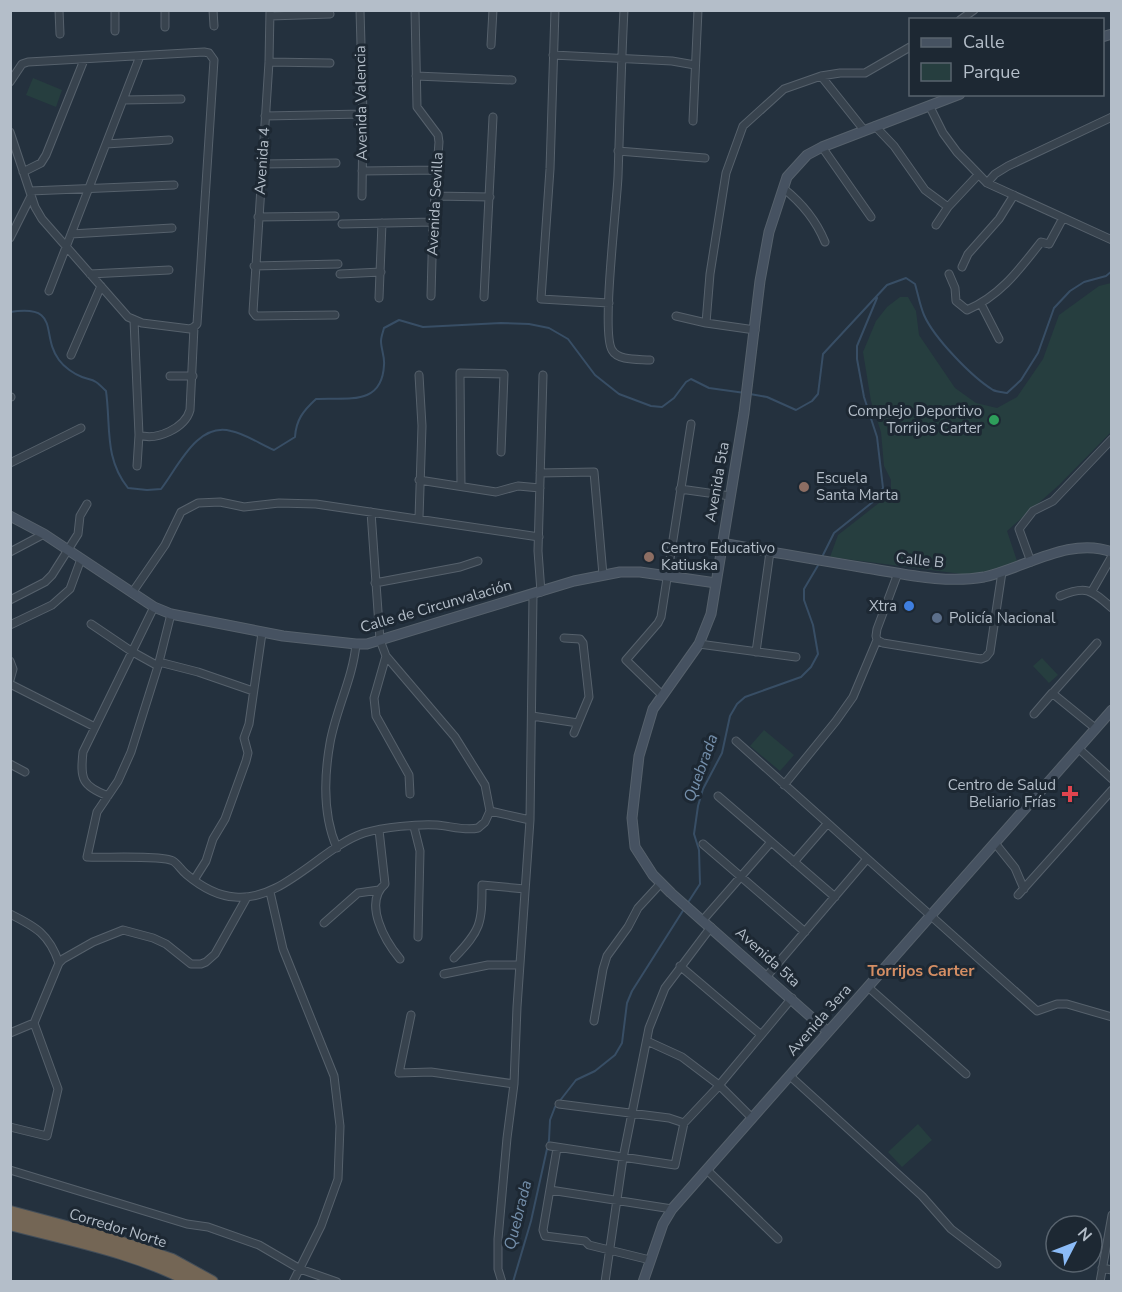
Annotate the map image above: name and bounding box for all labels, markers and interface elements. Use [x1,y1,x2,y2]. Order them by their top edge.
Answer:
legend [909,18,1104,96]
text: Calle [963,30,1005,54]
street label: Avenida Valencia [350,45,372,161]
text: Parque [963,60,1020,84]
street label: Avenida 4 [250,127,274,195]
street label: Avenida Sevilla [422,152,448,256]
place label: Complejo Deportivo Torrijos Carter [848,401,983,438]
marker: Complejo Deportivo Torrijos Carter [987,413,1001,427]
street label: Avenida 5ta [700,440,734,524]
place label: Escuela Santa Marta [816,468,899,505]
marker: Escuela Santa Marta [797,480,811,494]
place label: Centro Educativo Katiuska [661,538,775,575]
street label: Calle B [895,548,945,572]
marker: Centro Educativo Katiuska [642,550,656,564]
street label: Calle de Circunvalación [358,575,514,637]
place label: Xtra [869,596,897,616]
marker: Xtra [902,599,916,613]
place label: Policía Nacional [949,608,1056,628]
marker: Policía Nacional [930,611,944,625]
water label: Quebrada [679,731,723,805]
place label: Centro de Salud Beliario Frías [948,775,1056,812]
marker: Centro de Salud Beliario Frías [1061,785,1079,803]
street label: Avenida 5ta [731,923,805,991]
district label: Torrijos Carter [867,960,975,982]
street label: Avenida 3era [782,980,856,1060]
water label: Quebrada [499,1178,537,1252]
street label: Corredor Norte [67,1204,169,1252]
north arrow [1044,1214,1104,1274]
text: N [1072,1223,1097,1246]

